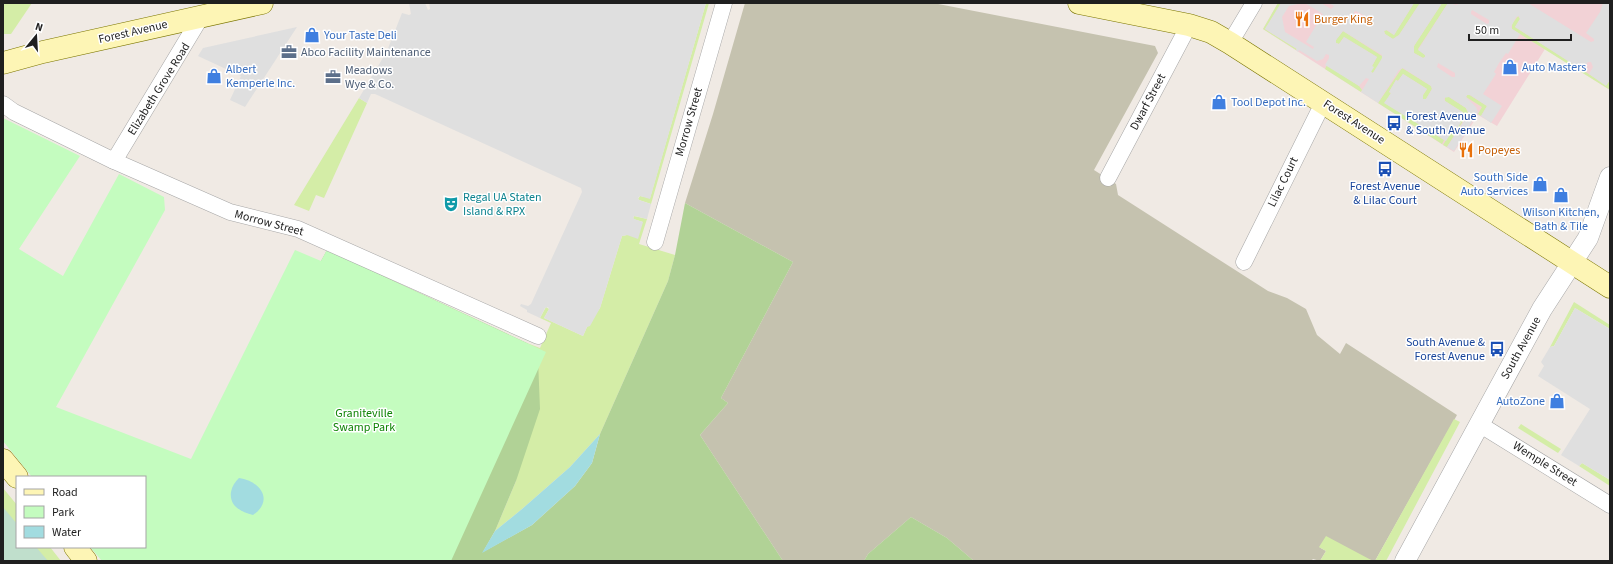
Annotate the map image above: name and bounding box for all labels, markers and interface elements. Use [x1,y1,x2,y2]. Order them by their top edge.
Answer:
restaurant icon: Burger King [1293,10,1311,28]
place label: Burger King [1314,11,1373,28]
north arrow [16,16,56,56]
street label: Forest Avenue [97,16,169,48]
scale bar [1469,16,1571,42]
text: N [33,19,45,35]
text: 50 m [1475,22,1499,39]
shop icon: Your Taste Deli [303,26,321,44]
place label: Your Taste Deli [323,27,397,44]
street label: Elizabeth Grove Road [124,39,194,139]
office icon: Abco Facility Maintenance [280,43,298,61]
place label: Abco Facility Maintenance [301,44,431,61]
shop icon: Auto Masters [1501,58,1519,76]
place label: Auto Masters [1522,59,1586,76]
place label: Albert Kemperle Inc. [226,61,295,92]
place label: Meadows Wye & Co. [345,62,394,93]
shop icon: Albert Kemperle Inc. [205,67,223,85]
office icon: Meadows Wye & Co. [324,68,342,86]
street label: Dwarf Street [1126,71,1170,133]
street label: Morrow Street [671,86,707,158]
shop icon: Tool Depot Inc. [1210,93,1228,111]
place label: Tool Depot Inc. [1231,94,1306,111]
street label: Forest Avenue [1320,96,1388,148]
place label: Forest Avenue & South Avenue [1406,108,1485,139]
bus stop icon: Forest Avenue & South Avenue [1385,114,1403,132]
restaurant icon: Popeyes [1457,141,1475,159]
place label: Popeyes [1478,142,1520,159]
street label: Lilac Court [1264,154,1302,210]
bus stop icon: Forest Avenue & Lilac Court [1376,160,1394,178]
place label: South Side Auto Services [1461,169,1528,200]
shop icon: South Side Auto Services [1531,175,1549,193]
place label: Forest Avenue & Lilac Court [1350,178,1420,209]
shop icon: Wilson Kitchen, Bath & Tile [1552,186,1570,204]
place label: Regal UA Staten Island & RPX [463,189,542,220]
theatre icon: Regal UA Staten Island & RPX [442,195,460,213]
place label: Wilson Kitchen, Bath & Tile [1522,204,1600,235]
street label: Morrow Street [233,206,305,240]
street label: South Avenue [1497,313,1545,382]
place label: South Avenue & Forest Avenue [1406,334,1486,365]
bus stop icon: South Avenue & Forest Avenue [1488,340,1506,358]
shop icon: AutoZone [1548,392,1566,410]
place label: AutoZone [1496,393,1545,410]
park label: Graniteville Swamp Park [333,405,395,436]
street label: Wemple Street [1509,437,1581,491]
legend [16,476,146,548]
text: Road [52,484,78,501]
text: Park [52,504,74,521]
text: Water [52,524,82,541]

